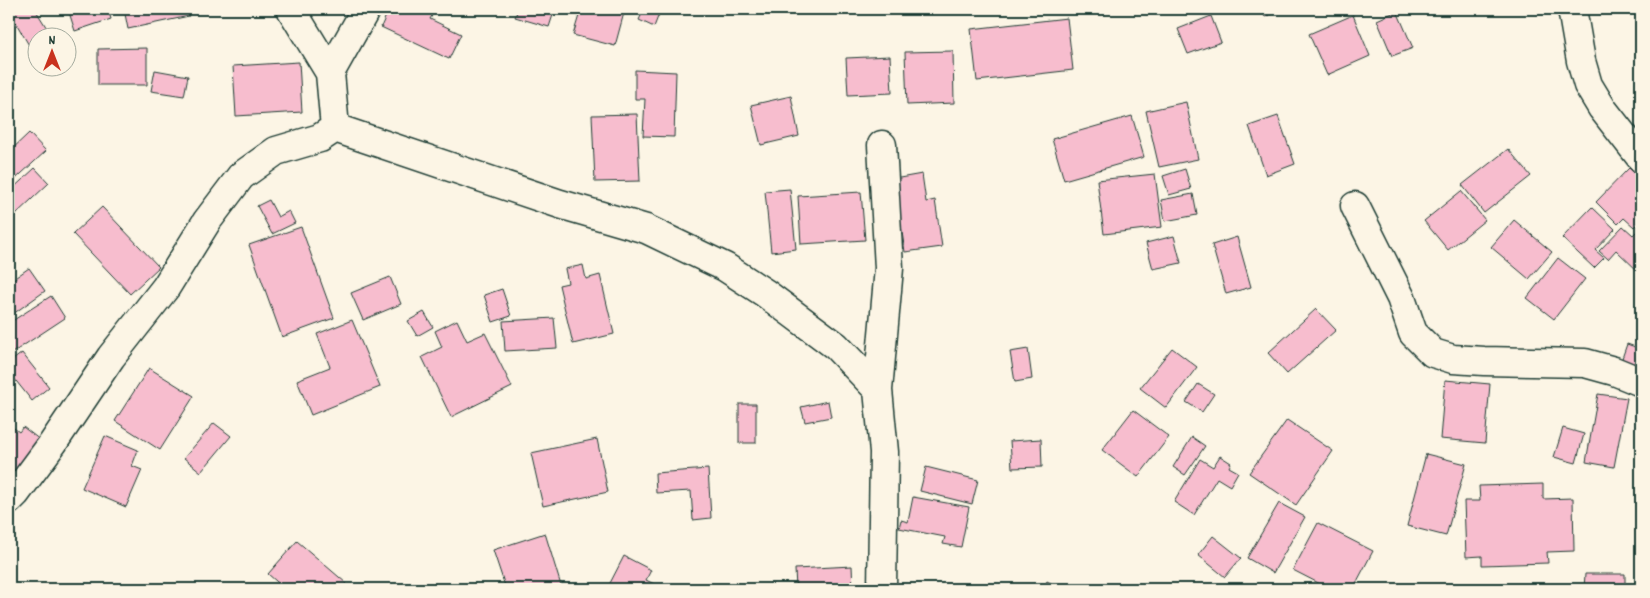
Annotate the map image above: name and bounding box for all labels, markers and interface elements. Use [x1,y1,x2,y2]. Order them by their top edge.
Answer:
north arrow [28,28,78,78]
text: N [49,31,56,51]

